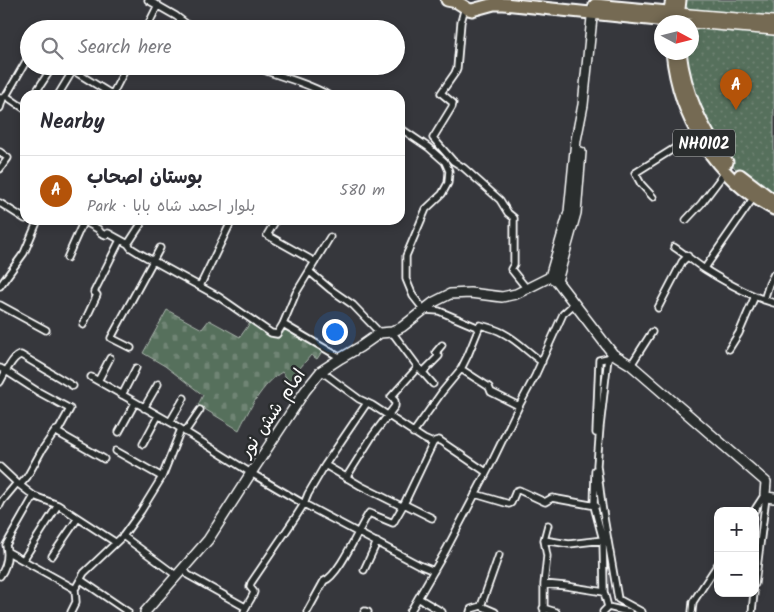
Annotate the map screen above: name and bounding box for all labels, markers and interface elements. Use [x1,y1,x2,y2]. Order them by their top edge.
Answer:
north arrow [654,15,699,60]
search box [20,20,405,75]
text: Search here [78,33,172,63]
icon: search [38,34,66,62]
pin: A [720,69,752,110]
text: Nearby [40,106,105,139]
road number: NH0102 [673,130,735,156]
text: بوستان اصحاب [87,163,202,193]
text: A [51,178,61,203]
text: 580 m [340,178,385,203]
text: Park · بلوار احمد شاه بابا [87,194,255,219]
your location [322,319,348,345]
street label: امام شش نور [232,363,314,465]
map controls [714,507,759,597]
button: + [714,507,759,552]
button: − [714,552,759,597]

